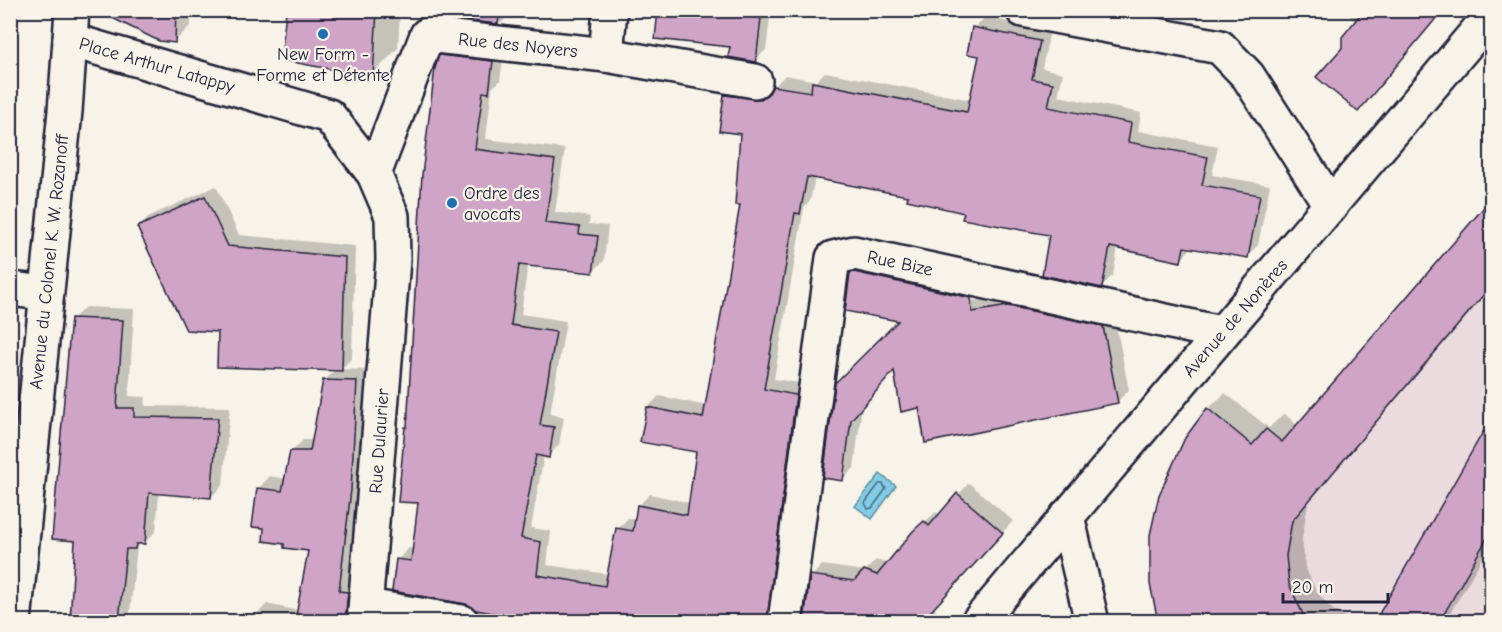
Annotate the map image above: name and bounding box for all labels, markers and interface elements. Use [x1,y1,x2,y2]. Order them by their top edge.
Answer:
marker: New Form - Forme et Détente [316,27,330,41]
street label: Rue des Noyers [457,29,579,62]
street label: Place Arthur Latappy [77,33,238,98]
place label: New Form - Forme et Détente [256,44,390,86]
street label: Avenue du Colonel K. W. Rozanoff [26,133,73,390]
place label: Ordre des avocats [464,183,540,225]
marker: Ordre des avocats [445,196,459,210]
street label: Rue Bize [865,246,935,281]
street label: Avenue de Nonères [1179,255,1292,381]
street label: Rue Dulaurier [365,387,394,494]
scale bar [1283,566,1388,604]
text: 20 m [1292,577,1333,598]

